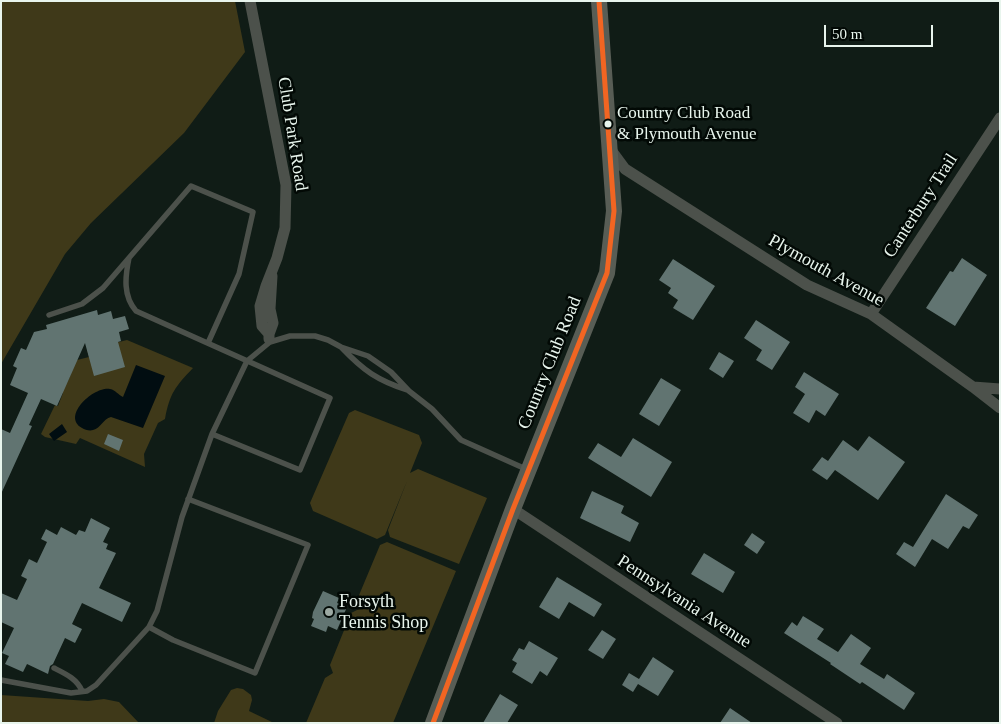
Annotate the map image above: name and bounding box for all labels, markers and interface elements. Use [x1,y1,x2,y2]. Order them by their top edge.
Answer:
scale bar [826,15,935,47]
text: 50 m [832,26,862,42]
street label: Club Park Road [272,76,312,192]
place label: Country Club Road & Plymouth Avenue [617,104,756,144]
marker: Country Club Road & Plymouth Avenue [603,119,613,129]
street label: Canterbury Trail [879,150,963,262]
street label: Plymouth Avenue [764,230,888,312]
street label: Country Club Road [514,294,586,432]
street label: Pennsylvania Avenue [613,551,755,653]
place label: Forsyth Tennis Shop [339,591,428,634]
marker: Forsyth Tennis Shop [323,606,335,618]

